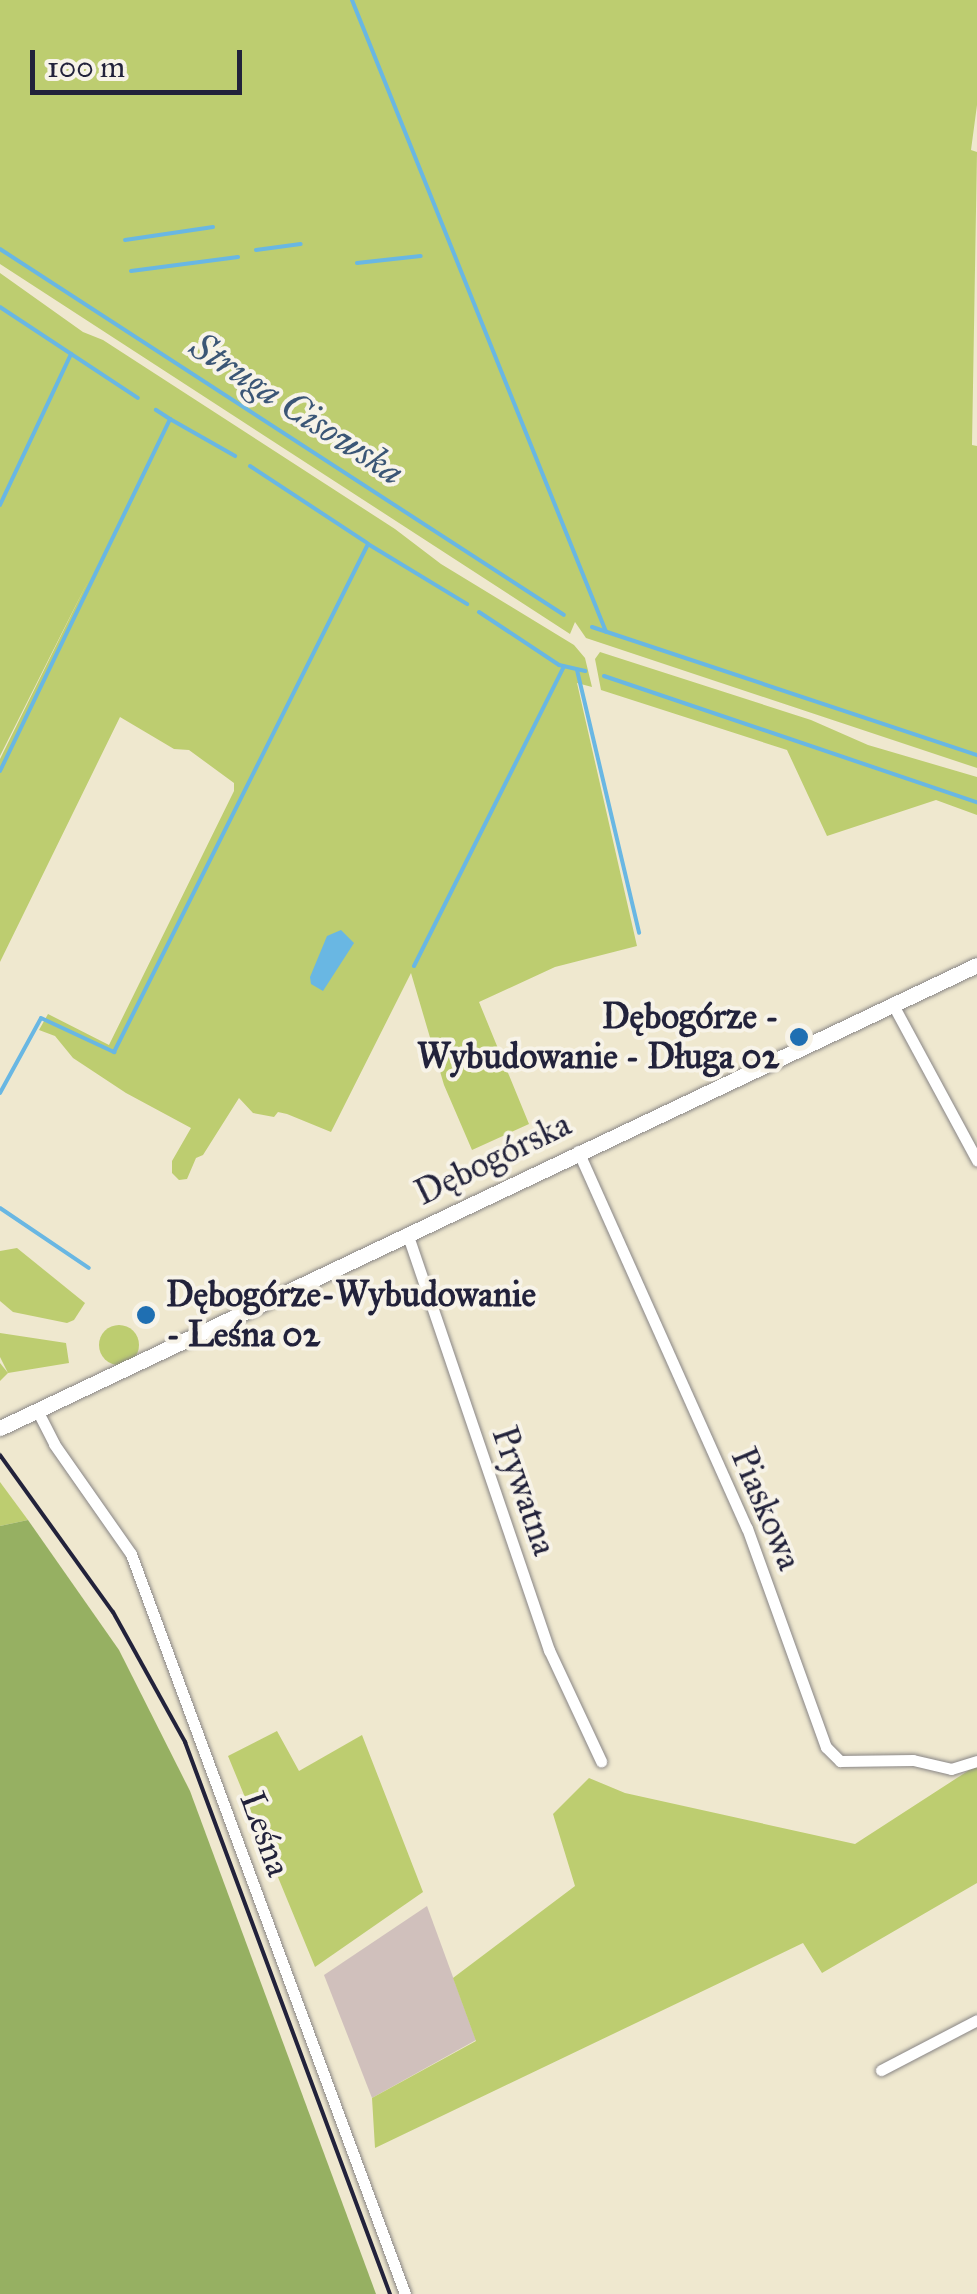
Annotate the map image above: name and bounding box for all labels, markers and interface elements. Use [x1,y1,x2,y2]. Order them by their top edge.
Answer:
scale bar [35,30,248,92]
text: 100 m [47,49,125,85]
water label: Struga Cisowska [181,323,413,495]
place label: Dębogórze - Wybudowanie - Długa 02 [417,996,779,1078]
marker: Dębogórze - Wybudowanie - Długa 02 [788,1026,810,1048]
street label: Dębogórska [408,1103,578,1215]
place label: Dębogórze-Wybudowanie - Leśna 02 [166,1274,536,1356]
marker: Dębogórze-Wybudowanie - Leśna 02 [135,1304,157,1326]
street label: Prywatna [482,1421,566,1561]
street label: Piaskowa [722,1442,810,1576]
street label: Leśna [230,1786,300,1882]

